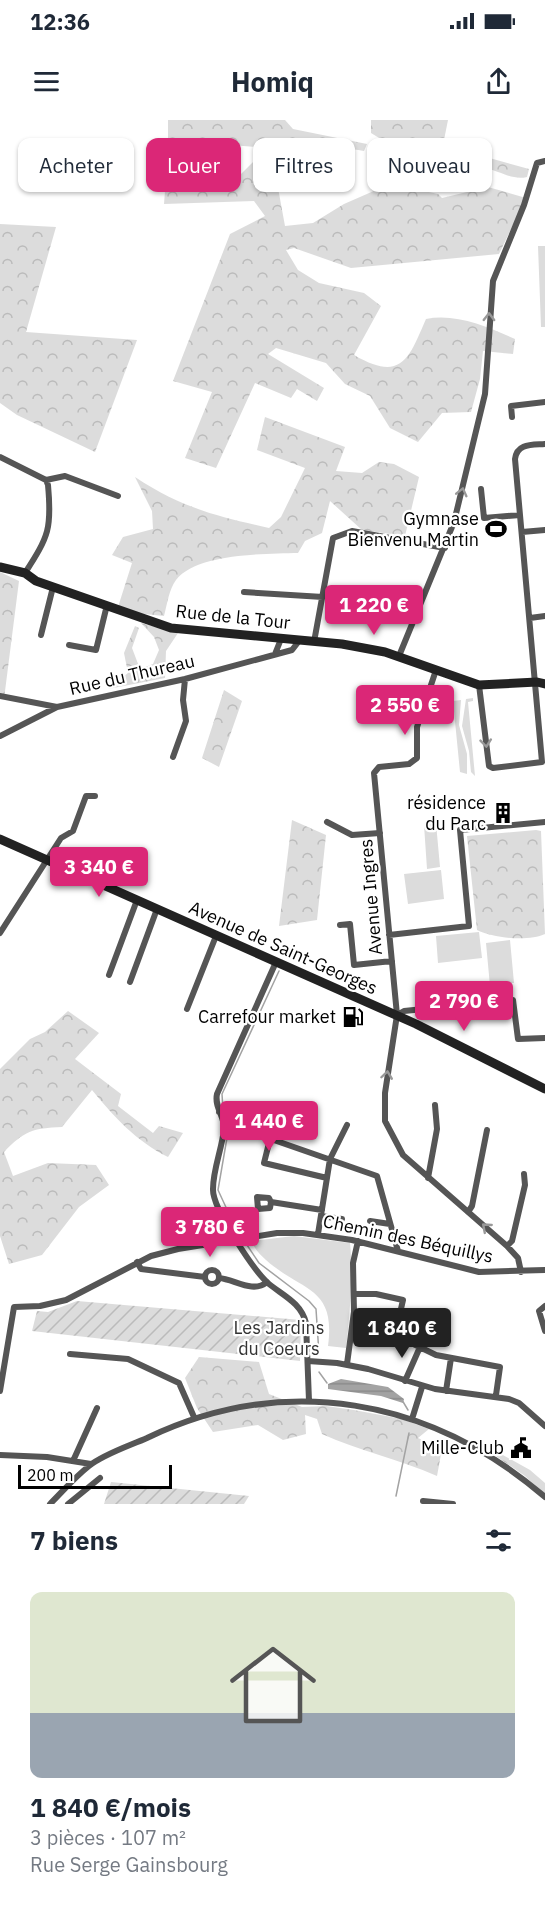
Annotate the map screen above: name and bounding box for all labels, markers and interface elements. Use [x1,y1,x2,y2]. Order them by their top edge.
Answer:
text: 12:36 [30,7,90,36]
text: Homiq [231,64,314,99]
icon: menu [30,65,63,98]
icon: share [482,65,515,98]
chip: Acheter [18,138,134,192]
chip: Louer [146,138,241,192]
chip: Filtres [253,138,355,192]
chip: Nouveau [367,138,492,192]
one-way arrow [483,312,495,321]
one-way arrow [454,487,467,497]
place label: Gymnase Bienvenu Martin [348,507,479,551]
sports icon: Gymnase Bienvenu Martin [484,517,508,541]
pin: 1 220 € [319,585,429,636]
text: 1 220 € [339,591,409,618]
street label: Rue de la Tour [175,599,292,634]
street label: Rue du Thureau [67,649,197,700]
pin: 2 550 € [350,685,460,736]
text: 2 550 € [370,691,440,718]
one-way arrow [479,739,492,748]
place label: résidence du Parc [407,791,486,835]
building icon: résidence du Parc [491,801,515,825]
street label: Avenue Ingres [354,838,387,956]
pin: 3 340 € [44,847,154,898]
text: 3 340 € [64,853,134,880]
street label: Avenue de Saint-Georges [185,896,381,1000]
pin: 2 790 € [409,981,519,1032]
text: 2 790 € [429,987,499,1014]
place label: Carrefour market [198,1005,336,1028]
fuel station icon: Carrefour market [341,1005,365,1029]
one-way arrow [381,1071,393,1080]
pin: 1 440 € [214,1101,324,1152]
text: 1 440 € [234,1107,304,1134]
pin: 3 780 € [155,1207,265,1258]
street label: Chemin des Béquillys [321,1209,495,1268]
text: 3 780 € [175,1213,245,1240]
one-way arrow [482,1223,493,1234]
pin: 1 840 € [347,1308,457,1359]
text: 1 840 € [367,1314,437,1341]
park label: Les Jardins du Coeurs [234,1316,324,1360]
place label: Mille-Club [421,1436,504,1459]
public building icon: Mille-Club [509,1436,533,1460]
scale bar [18,1462,172,1490]
text: 200 m [27,1465,74,1485]
text: 7 biens [30,1523,118,1557]
icon: filters [482,1524,515,1557]
icon: home [219,1631,327,1739]
text: 1 840 €/mois [30,1790,191,1824]
text: 3 pièces · 107 m² [30,1824,186,1851]
text: Rue Serge Gainsbourg [30,1851,228,1878]

